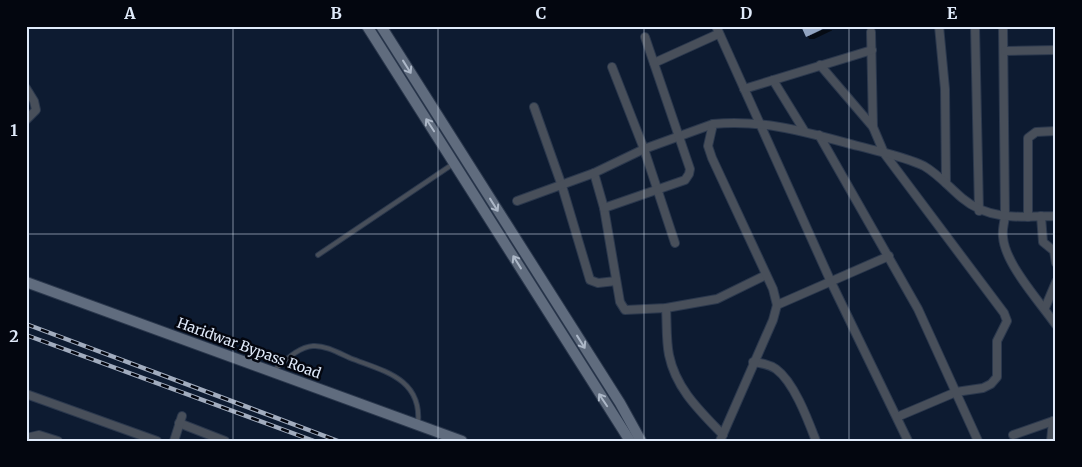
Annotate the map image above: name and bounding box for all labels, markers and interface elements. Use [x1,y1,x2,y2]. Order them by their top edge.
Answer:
text: A [123,3,136,23]
text: B [330,3,342,23]
text: C [536,3,546,23]
text: D [740,3,752,23]
text: E [947,3,958,23]
one-way arrow [403,60,413,74]
one-way arrow [425,118,435,132]
text: 1 [10,120,18,140]
one-way arrow [490,197,500,211]
one-way arrow [511,256,521,270]
street label: Haridwar Bypass Road [175,314,324,383]
text: 2 [9,326,19,346]
one-way arrow [576,335,586,349]
one-way arrow [598,393,608,407]

